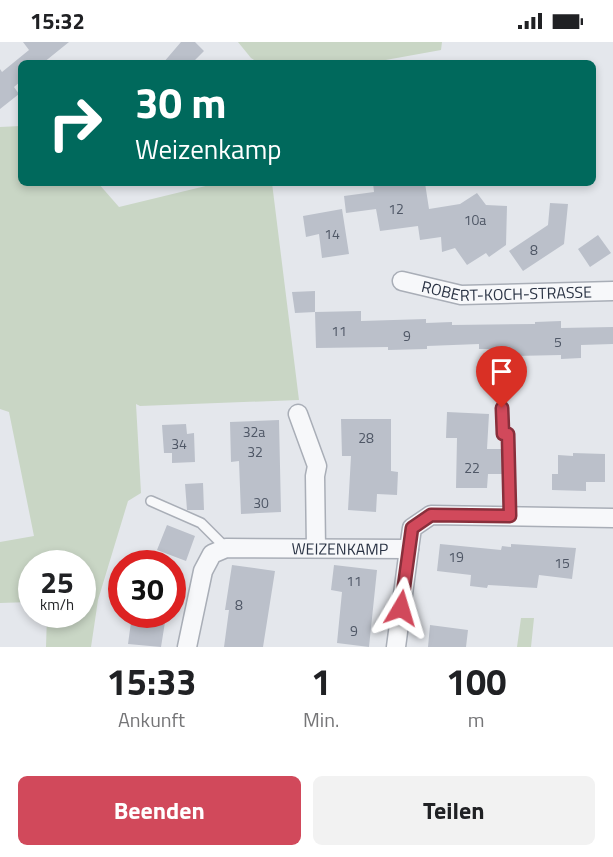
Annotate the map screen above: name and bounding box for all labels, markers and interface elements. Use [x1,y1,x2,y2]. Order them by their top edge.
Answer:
text: 15:32 [30,4,85,38]
text: 30 m [135,70,227,134]
icon: right [36,84,114,162]
text: Weizenkamp [135,128,281,169]
house number: 12 [388,198,404,219]
house number: 10a [464,209,486,230]
house number: 14 [324,223,340,244]
house number: 8 [530,239,538,260]
street label: ROBERT-KOCH-STRASSE [419,274,592,307]
house number: 11 [331,320,347,341]
house number: 9 [403,325,411,346]
house number: 5 [554,331,562,352]
pin [476,346,527,408]
icon: arrive [485,355,518,388]
house number: 32a [243,421,265,442]
house number: 28 [358,427,374,448]
house number: 34 [171,433,187,454]
house number: 32 [247,441,263,462]
house number: 22 [464,457,480,478]
house number: 30 [253,492,269,513]
street label: WEIZENKAMP [291,536,388,561]
house number: 19 [448,546,464,567]
speed limit sign: 30 [108,550,186,628]
house number: 15 [554,552,570,573]
text: 25 [40,559,74,605]
house number: 11 [346,570,362,591]
position arrow [369,576,433,640]
text: km/h [40,593,74,616]
house number: 8 [235,594,243,615]
house number: 9 [350,620,358,641]
text: 15:33 [107,654,196,709]
text: 1 [311,654,331,709]
text: 100 [446,654,506,709]
text: Ankunft [118,704,185,735]
text: Min. [303,704,339,735]
text: m [468,704,485,735]
button: Beenden [18,776,301,845]
button: Teilen [313,776,595,845]

